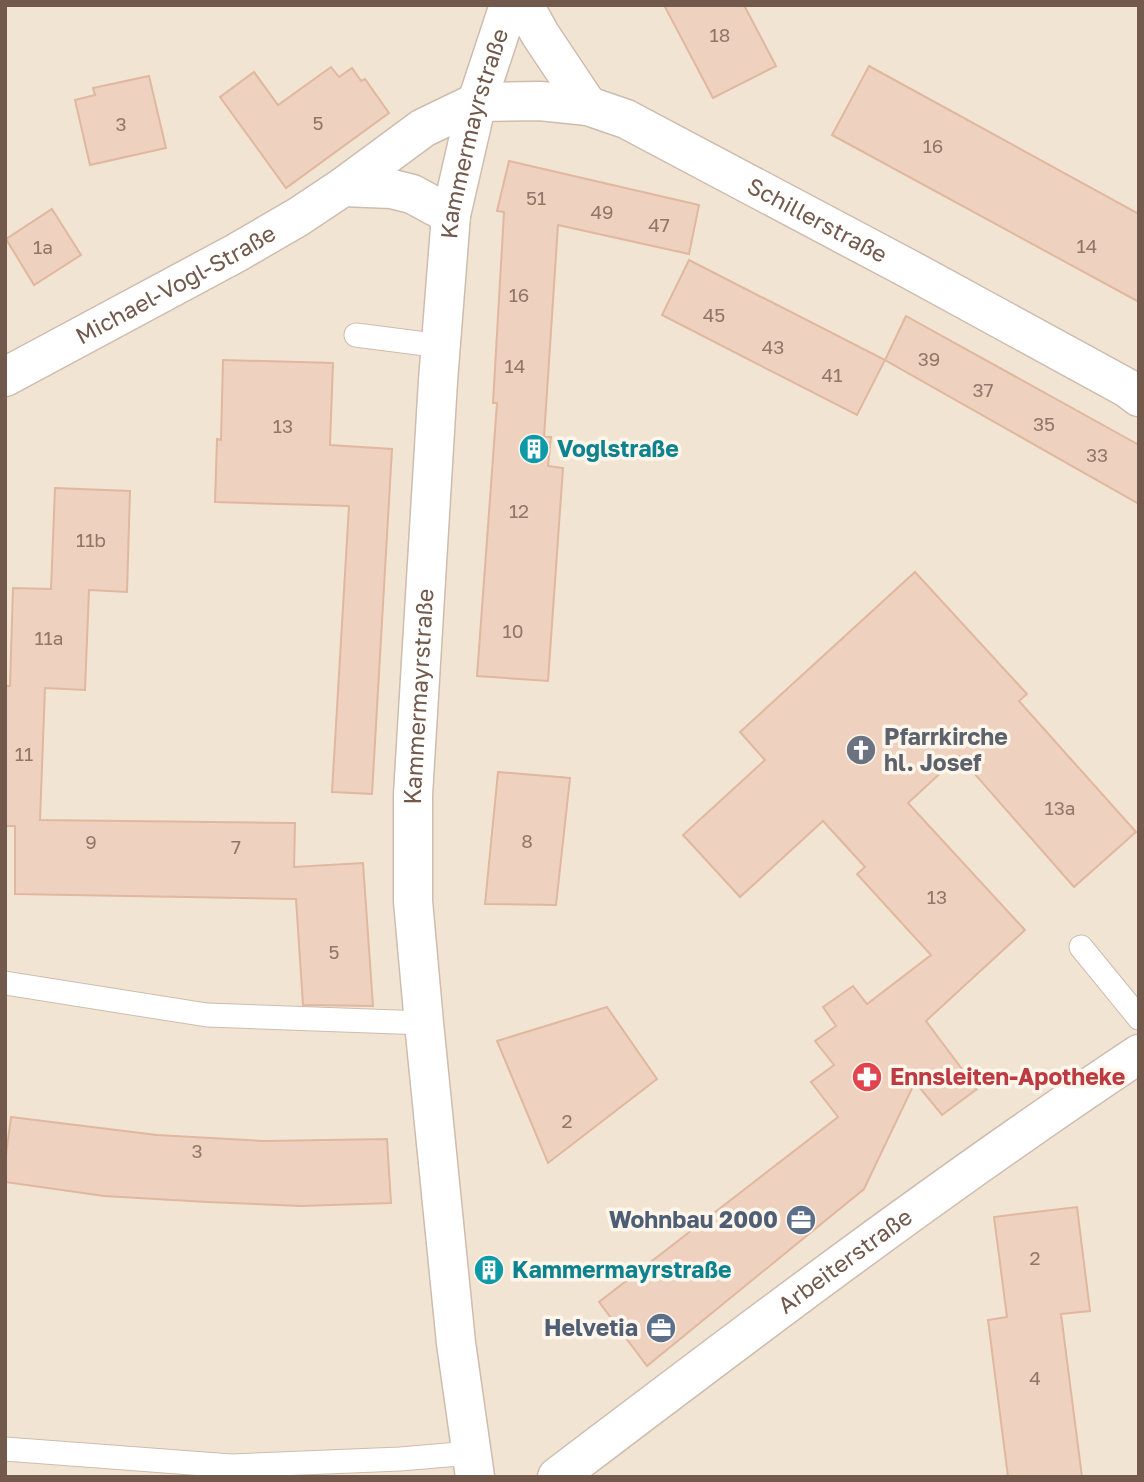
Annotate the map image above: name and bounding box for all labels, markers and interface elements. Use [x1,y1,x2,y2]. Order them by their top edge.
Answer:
house number: 18 [710,23,730,46]
street label: Kammermayrstraße [434,25,513,240]
house number: 5 [312,111,324,134]
house number: 3 [115,112,127,135]
house number: 16 [923,134,943,157]
street label: Schillerstraße [743,171,892,268]
house number: 51 [526,186,546,209]
house number: 49 [590,200,614,223]
house number: 47 [648,213,670,236]
street label: Michael-Vogl-Straße [70,218,280,350]
house number: 14 [1077,234,1097,257]
house number: 1a [33,235,53,258]
house number: 16 [509,283,529,306]
house number: 45 [703,303,725,326]
house number: 43 [762,335,784,358]
house number: 39 [918,347,940,370]
house number: 14 [505,354,525,377]
house number: 41 [822,363,842,386]
house number: 37 [972,378,994,401]
house number: 35 [1033,412,1055,435]
house number: 13 [273,414,293,437]
building icon: Voglstraße [517,432,551,466]
place label: Voglstraße [557,434,679,462]
house number: 33 [1086,443,1108,466]
house number: 12 [509,499,529,522]
house number: 11b [76,528,106,551]
street label: Kammermayrstraße [398,588,438,805]
house number: 10 [503,619,524,642]
house number: 11a [34,626,64,649]
place label: Pfarrkirche hl. Josef [884,722,1008,776]
church icon: Pfarrkirche hl. Josef [844,733,878,767]
house number: 11 [15,742,33,765]
house number: 13a [1044,796,1076,819]
house number: 8 [521,829,533,852]
house number: 9 [85,830,97,853]
house number: 7 [231,835,241,858]
house number: 13 [927,885,947,908]
house number: 5 [328,940,340,963]
pharmacy icon: Ennsleiten-Apotheke [850,1060,884,1094]
place label: Ennsleiten-Apotheke [890,1062,1125,1090]
house number: 2 [561,1109,573,1132]
house number: 3 [191,1139,203,1162]
street label: Arbeiterstraße [772,1202,917,1319]
office icon: Wohnbau 2000 [784,1203,818,1237]
place label: Wohnbau 2000 [609,1205,778,1233]
house number: 2 [1029,1246,1041,1269]
building icon: Kammermayrstraße [472,1253,506,1287]
place label: Kammermayrstraße [512,1255,732,1283]
office icon: Helvetia [644,1311,678,1345]
place label: Helvetia [544,1313,638,1341]
house number: 4 [1029,1366,1041,1389]

